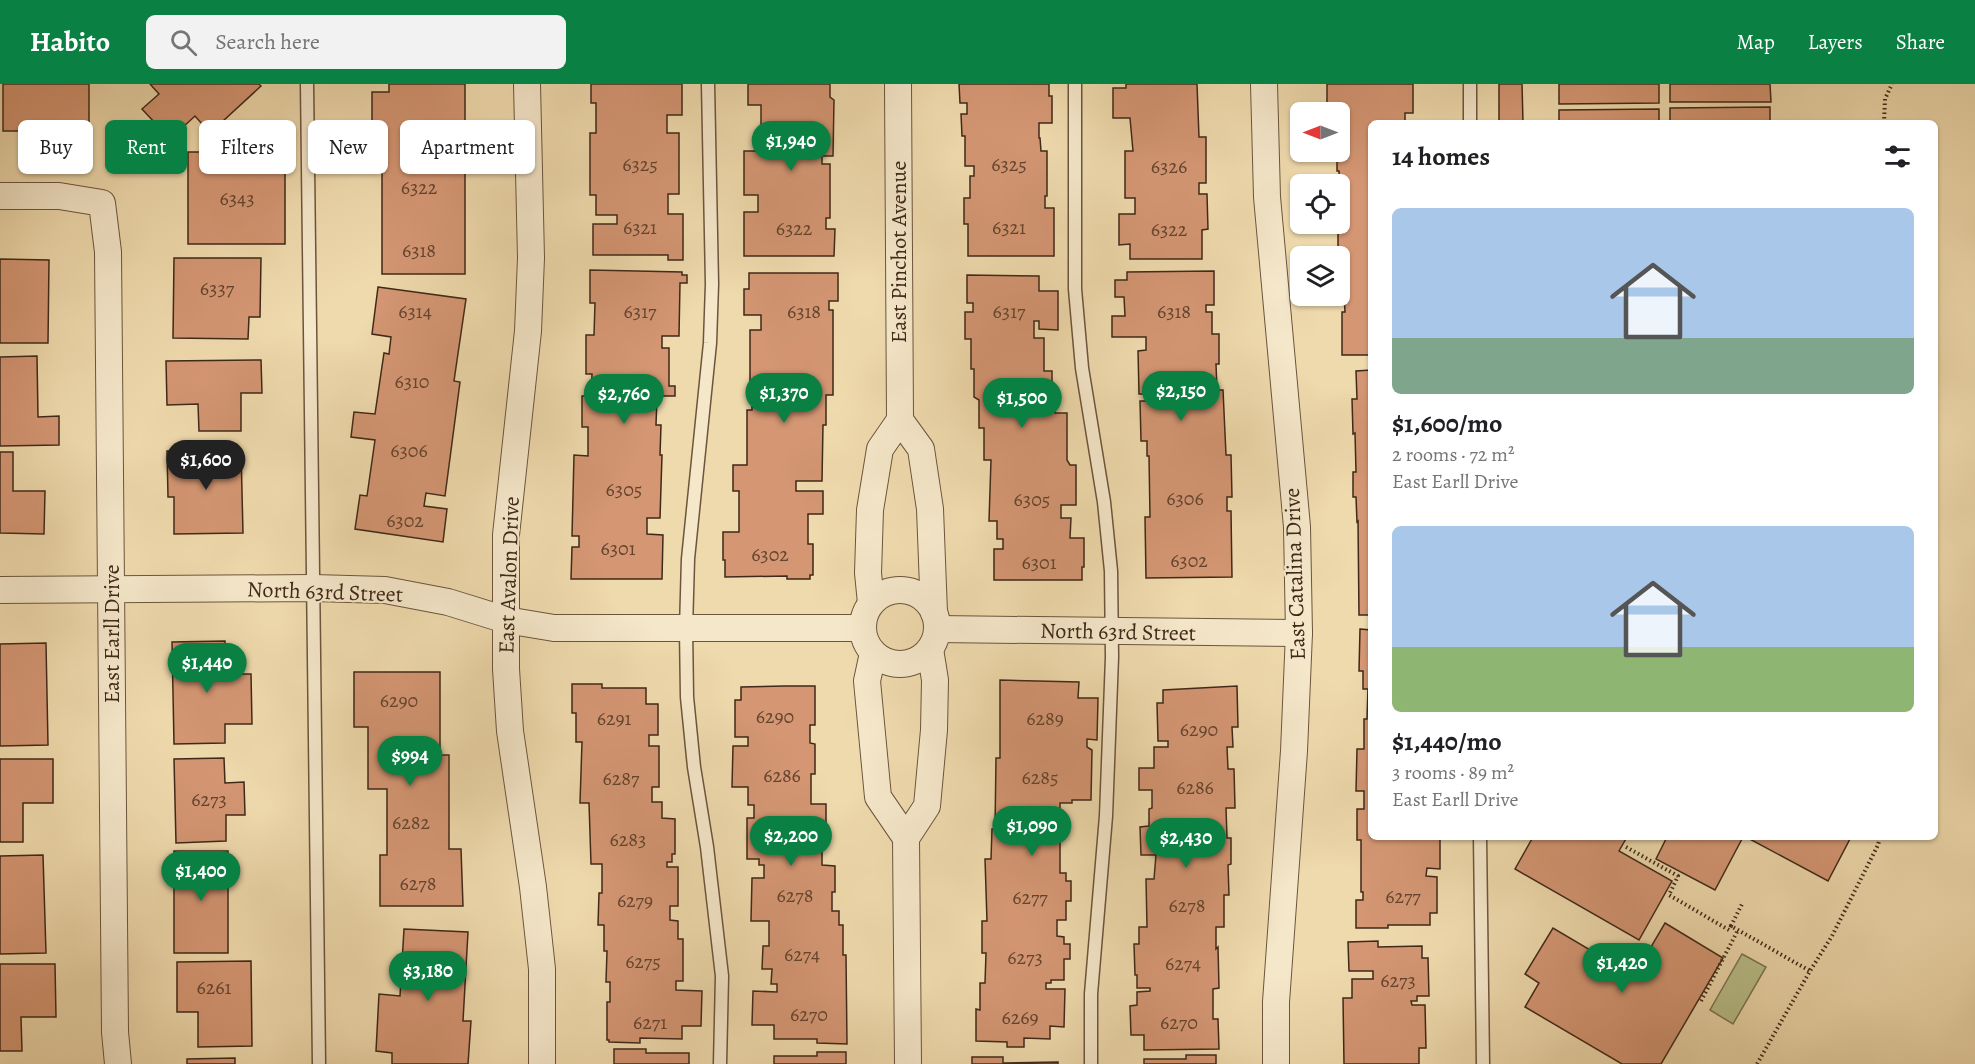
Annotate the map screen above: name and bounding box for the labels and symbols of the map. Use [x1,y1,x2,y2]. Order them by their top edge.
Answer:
north arrow [1290,102,1350,162]
pin: $1,940 [742,121,840,172]
house number: 6325 [622,151,658,178]
house number: 6325 [991,151,1027,178]
house number: 6326 [1151,153,1187,180]
street label: East Pinchot Avenue [884,161,914,343]
house number: 6322 [401,174,438,201]
house number: 6343 [220,185,254,212]
house number: 6321 [623,214,657,241]
house number: 6321 [992,214,1026,241]
house number: 6322 [776,215,813,242]
house number: 6322 [1151,216,1188,243]
house number: 6318 [402,237,436,264]
house number: 6337 [200,275,235,302]
house number: 6314 [398,298,432,325]
house number: 6317 [624,298,657,325]
house number: 6318 [787,298,821,325]
house number: 6317 [993,298,1026,325]
house number: 6318 [1157,298,1191,325]
house number: 6310 [394,368,430,395]
pin: $2,150 [1132,371,1230,422]
pin: $1,370 [735,373,833,424]
pin: $2,760 [575,374,673,425]
pin: $1,500 [973,378,1071,429]
house number: 6306 [390,437,428,464]
pin: $1,600 [157,440,255,491]
house number: 6305 [606,476,642,503]
house number: 6306 [1166,485,1204,512]
house number: 6305 [1014,486,1050,513]
street label: East Catalina Drive [1277,487,1313,661]
street label: East Avalon Drive [491,496,527,654]
house number: 6302 [386,507,424,534]
house number: 6301 [600,535,636,562]
house number: 6302 [751,541,789,568]
house number: 6302 [1170,547,1208,574]
house number: 6301 [1021,549,1057,576]
street label: East Earll Drive [97,565,127,704]
street label: North 63rd Street [247,574,403,610]
street label: North 63rd Street [1040,616,1196,648]
pin: $1,440 [158,643,256,694]
house number: 6290 [380,687,418,714]
house number: 6290 [756,703,794,730]
house number: 6291 [597,705,631,732]
house number: 6289 [1026,705,1064,732]
house number: 6290 [1180,716,1218,743]
pin: $994 [374,736,446,787]
house number: 6286 [763,762,801,789]
house number: 6285 [1021,764,1059,791]
house number: 6287 [603,765,640,792]
house number: 6286 [1176,774,1214,801]
house number: 6273 [191,786,227,813]
pin: $1,090 [983,806,1081,857]
house number: 6282 [392,809,430,836]
pin: $2,200 [742,816,840,867]
pin: $2,430 [1137,818,1235,869]
house number: 6283 [610,826,646,853]
pin: $1,400 [152,851,250,902]
house number: 6278 [400,870,436,897]
house number: 6278 [777,882,813,909]
house number: 6277 [1385,883,1421,910]
house number: 6277 [1012,884,1048,911]
house number: 6279 [617,887,653,914]
house number: 6278 [1169,892,1205,919]
house number: 6274 [784,941,820,968]
pin: $1,420 [1573,943,1671,994]
house number: 6273 [1007,944,1043,971]
house number: 6275 [625,948,661,975]
house number: 6274 [1165,950,1201,977]
pin: $3,180 [379,951,477,1002]
house number: 6273 [1380,967,1416,994]
house number: 6261 [197,974,232,1001]
house number: 6270 [790,1001,828,1028]
house number: 6269 [1001,1004,1039,1031]
house number: 6271 [633,1009,667,1036]
house number: 6270 [1160,1009,1198,1036]

